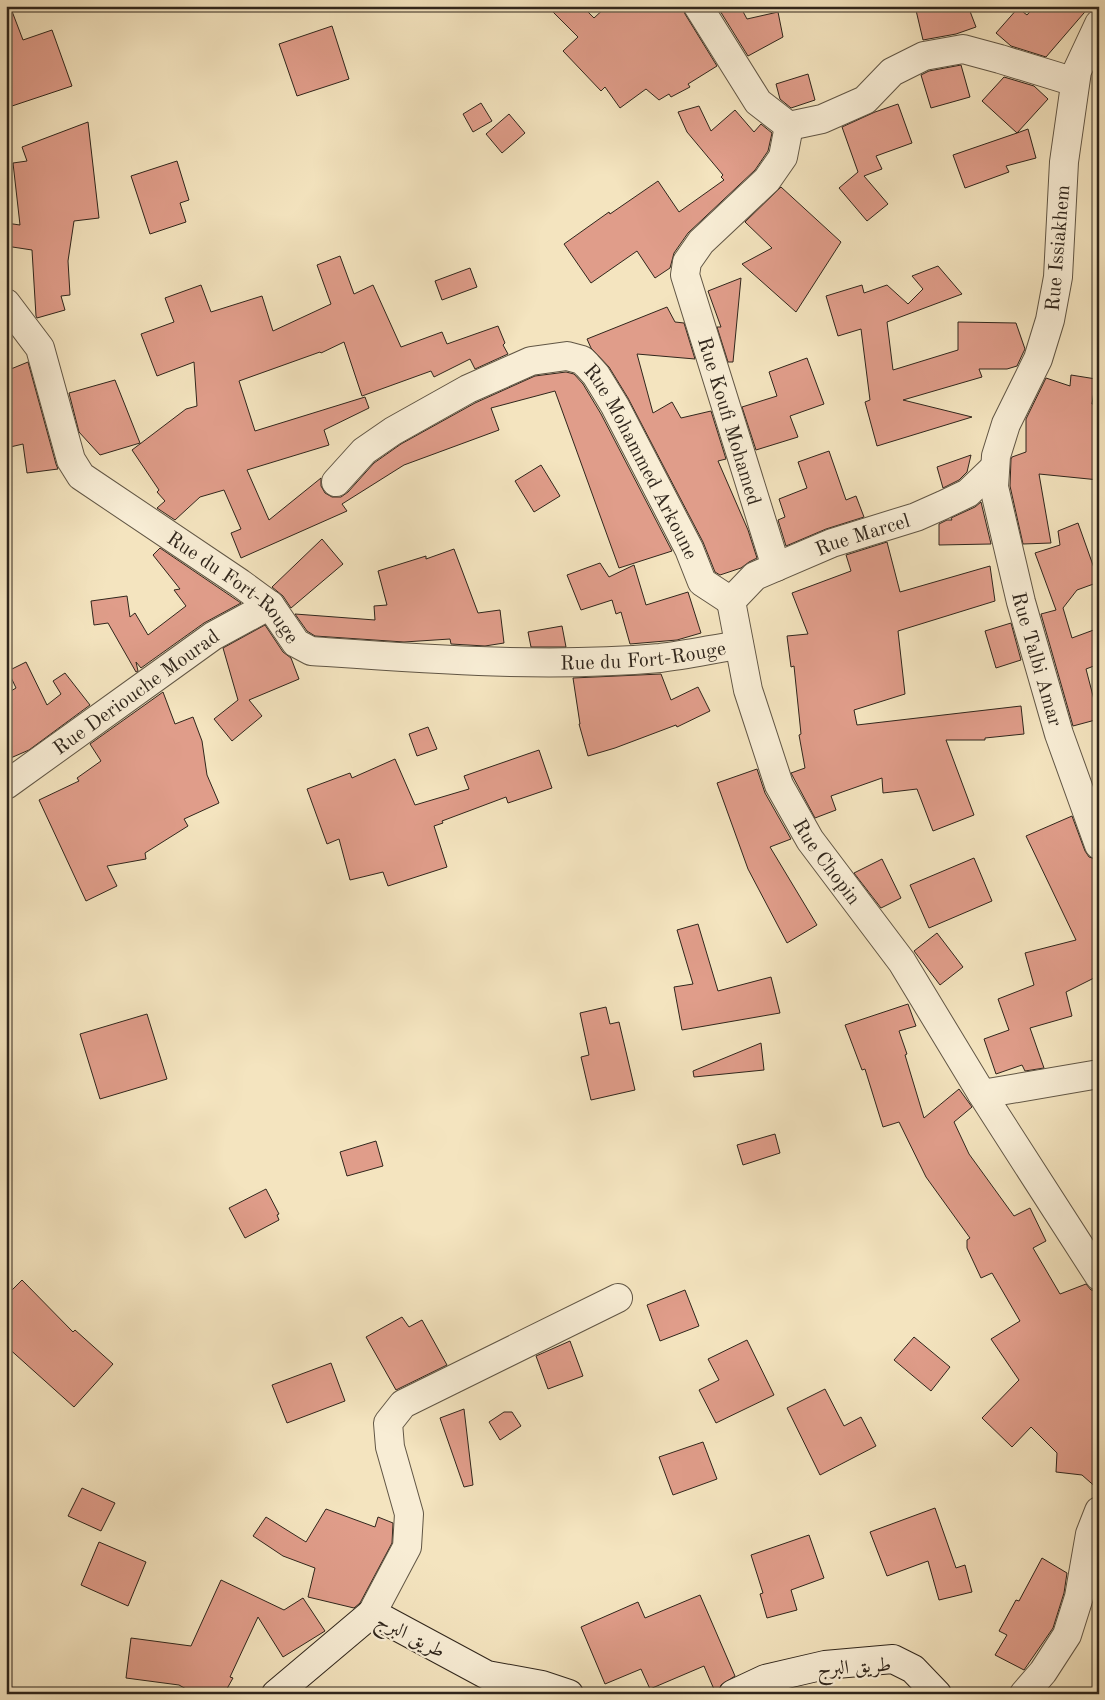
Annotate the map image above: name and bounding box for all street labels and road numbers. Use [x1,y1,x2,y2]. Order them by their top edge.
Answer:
street label: Rue Issiakhem [1044,184,1074,312]
street label: Rue Koufi Mohamed [693,335,763,508]
street label: Rue Mohammed Arkoune [579,361,700,562]
street label: Rue Marcel [813,512,913,561]
street label: Rue du Fort-Rouge [163,529,301,648]
street label: Rue Talbi Amar [1007,590,1064,729]
street label: Rue Deriouche Mourad [50,627,224,759]
street label: Rue du Fort-Rouge [560,639,728,674]
street label: Rue Chopin [788,816,863,909]
street label: طريق البرج [370,1611,448,1668]
street label: طريق البرج [816,1655,892,1687]

